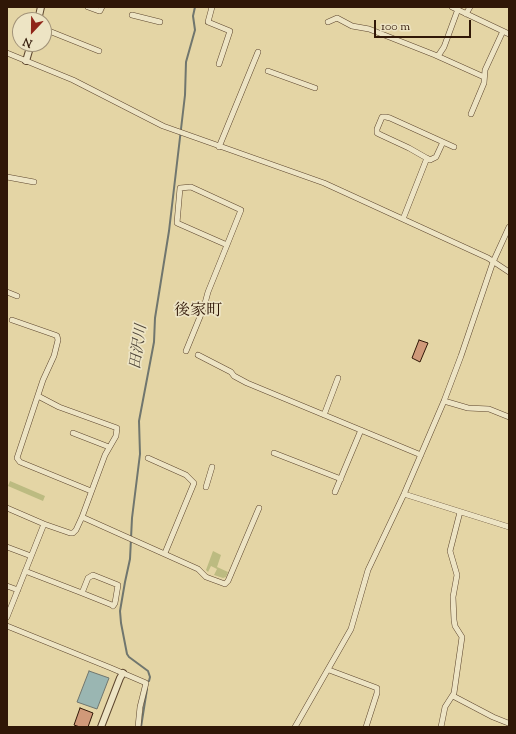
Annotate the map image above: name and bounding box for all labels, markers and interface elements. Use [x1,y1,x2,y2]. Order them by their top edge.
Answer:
north arrow [12,12,52,52]
scale bar [376,12,473,38]
text: 100 m [381,18,410,36]
text: N [21,33,35,51]
district label: 後家町 [174,302,222,322]
water label: 田沢川 [128,323,152,371]

